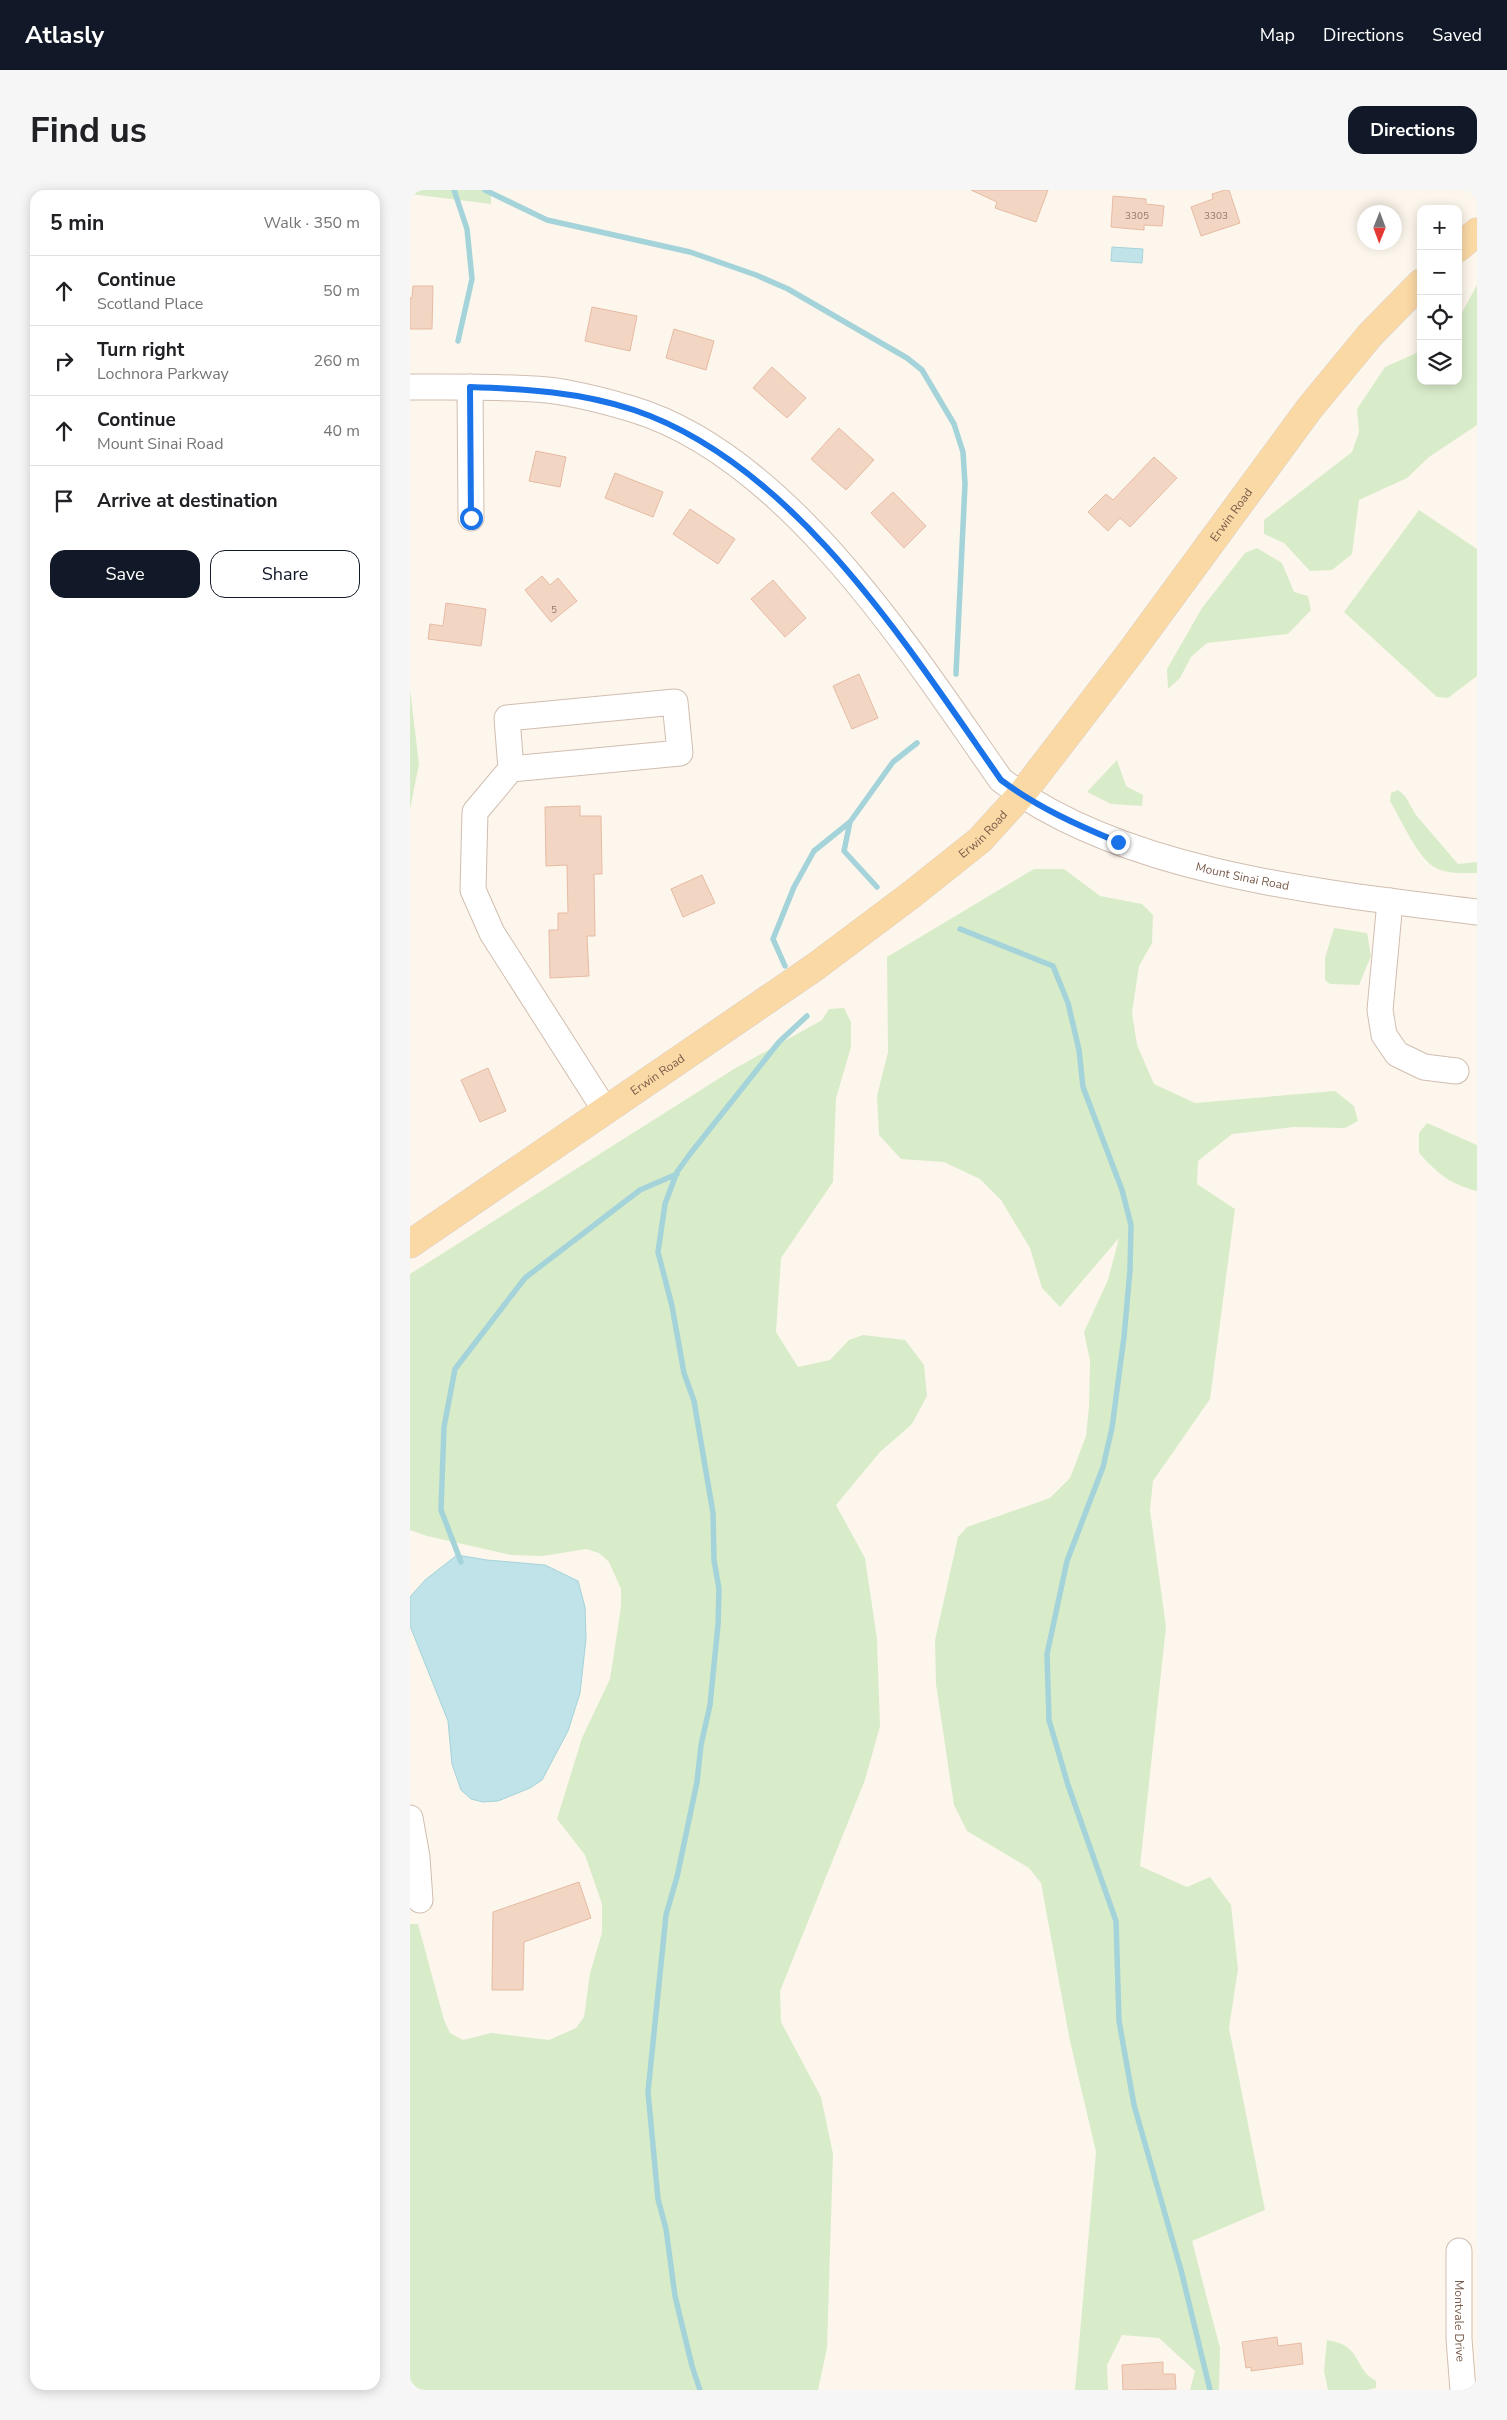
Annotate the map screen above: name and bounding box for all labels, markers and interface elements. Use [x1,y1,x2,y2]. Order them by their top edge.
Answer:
text: Atlasly [25,19,104,51]
text: Map [1260,23,1295,47]
text: Directions [1323,23,1404,47]
text: Saved [1432,23,1482,47]
button: Directions [1348,106,1477,154]
text: Find us [30,107,147,154]
north arrow [1357,205,1402,250]
map controls [1417,205,1462,385]
button: + [1417,205,1462,250]
text: 5 min [50,209,104,237]
house number: 3305 [1125,209,1149,223]
house number: 3303 [1204,209,1228,223]
text: Walk · 350 m [264,212,360,234]
button: − [1417,250,1462,295]
text: Continue [97,267,176,293]
icon: ahead [50,277,78,305]
text: 50 m [323,280,360,302]
text: Scotland Place [97,293,203,315]
button: locate [1417,295,1462,340]
text: Turn right [97,337,184,363]
button: layers [1417,340,1462,385]
icon: right [50,347,78,375]
text: 260 m [313,350,360,372]
text: Lochnora Parkway [97,363,229,385]
text: Continue [97,407,176,433]
icon: ahead [50,417,78,445]
text: 40 m [323,420,360,442]
text: Mount Sinai Road [97,433,224,455]
street label: Erwin Road [1206,485,1256,545]
icon: arrive [50,487,78,515]
text: Arrive at destination [97,488,278,514]
route start [460,507,483,530]
button: Save [50,550,200,598]
button: Share [210,550,360,598]
house number: 5 [551,603,557,617]
street label: Erwin Road [955,807,1011,862]
route end [1107,831,1130,854]
street label: Mount Sinai Road [1194,859,1290,894]
street label: Erwin Road [627,1050,688,1099]
street label: Montvale Drive [1451,2280,1469,2363]

